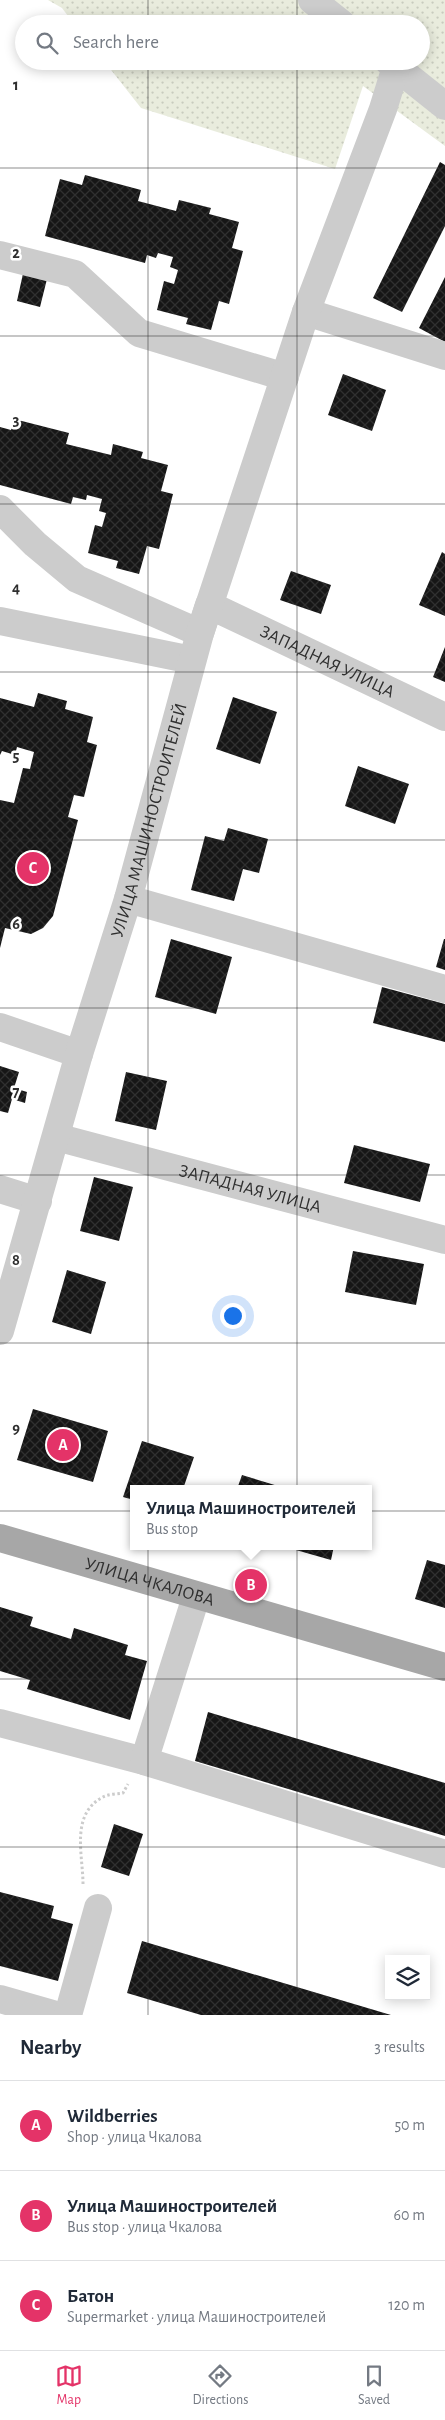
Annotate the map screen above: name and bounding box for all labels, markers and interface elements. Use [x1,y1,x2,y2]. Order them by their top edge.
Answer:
search box [15,15,430,70]
icon: search [33,29,61,57]
text: Search here [73,33,159,52]
text: 1 [13,77,19,93]
text: 2 [12,245,20,261]
text: 3 [13,412,20,428]
text: 4 [12,580,20,596]
street label: ЗАПАДНАЯ УЛИЦА [257,623,397,702]
street label: УЛИЦА МАШИНОСТРОИТЕЛЕЙ [108,701,191,940]
text: 5 [13,748,20,764]
pin: C [17,849,49,887]
text: 6 [12,916,20,932]
text: 7 [13,1084,20,1100]
street label: ЗАПАДНАЯ УЛИЦА [177,1162,324,1217]
text: 8 [12,1252,20,1268]
your location [220,1303,246,1329]
text: 9 [12,1420,20,1436]
pin: A [47,1426,79,1464]
popup [130,1485,372,1550]
text: Улица Машиностроителей [146,1499,356,1518]
text: Bus stop [146,1521,198,1537]
street label: УЛИЦА ЧКАЛОВА [83,1555,217,1610]
pin: B [235,1566,267,1604]
map controls [385,1955,430,2000]
button: layers [385,1955,430,2000]
text: Nearby [20,2037,81,2058]
text: 3 results [374,2039,425,2055]
text: Wildberries [67,2107,157,2126]
text: A [31,2117,41,2133]
text: 50 m [394,2117,425,2133]
text: Shop · улица Чкалова [67,2129,202,2145]
text: Улица Машиностроителей [67,2197,277,2216]
text: B [31,2207,41,2223]
text: 60 m [394,2207,425,2223]
text: Bus stop · улица Чкалова [67,2219,222,2235]
text: Батон [67,2287,114,2306]
text: C [32,2297,40,2313]
text: 120 m [388,2297,425,2313]
text: Supermarket · улица Машиностроителей [67,2309,326,2325]
tab: Map [55,2362,83,2409]
tab: Directions [193,2362,248,2409]
tab: Saved [358,2362,390,2409]

